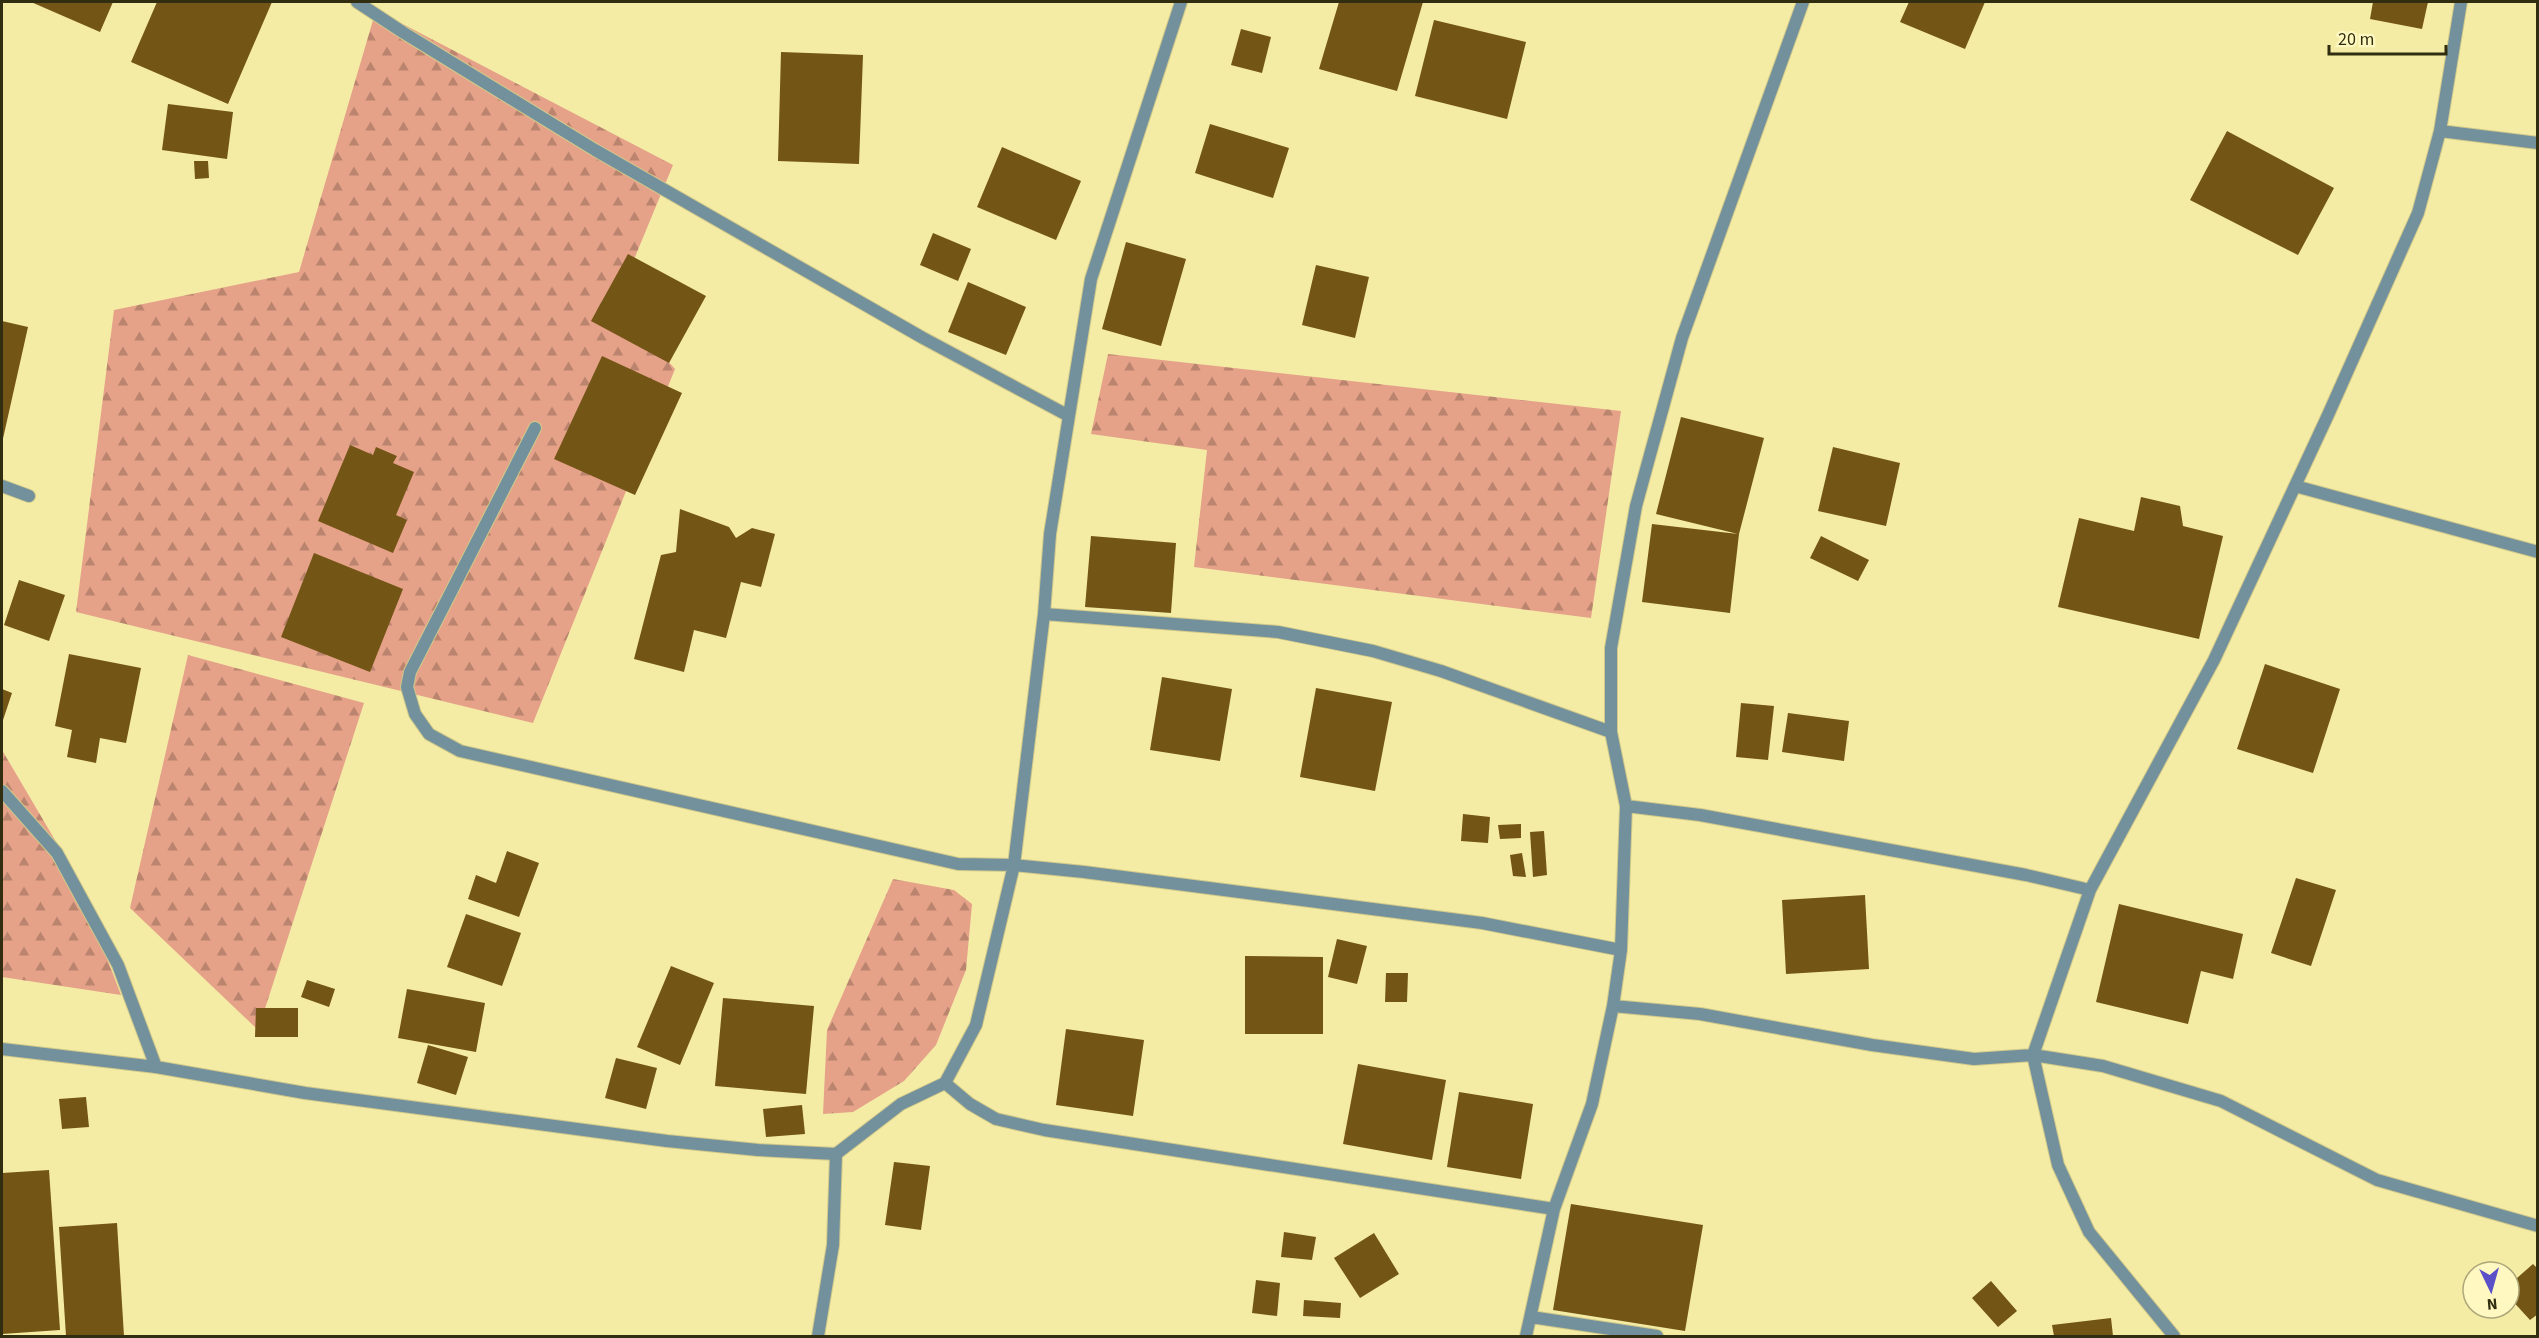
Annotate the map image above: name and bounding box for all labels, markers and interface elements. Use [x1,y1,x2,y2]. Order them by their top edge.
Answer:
scale bar [2329,18,2446,56]
text: 20 m [2338,27,2374,52]
north arrow [2461,1260,2521,1320]
text: N [2486,1293,2498,1315]

